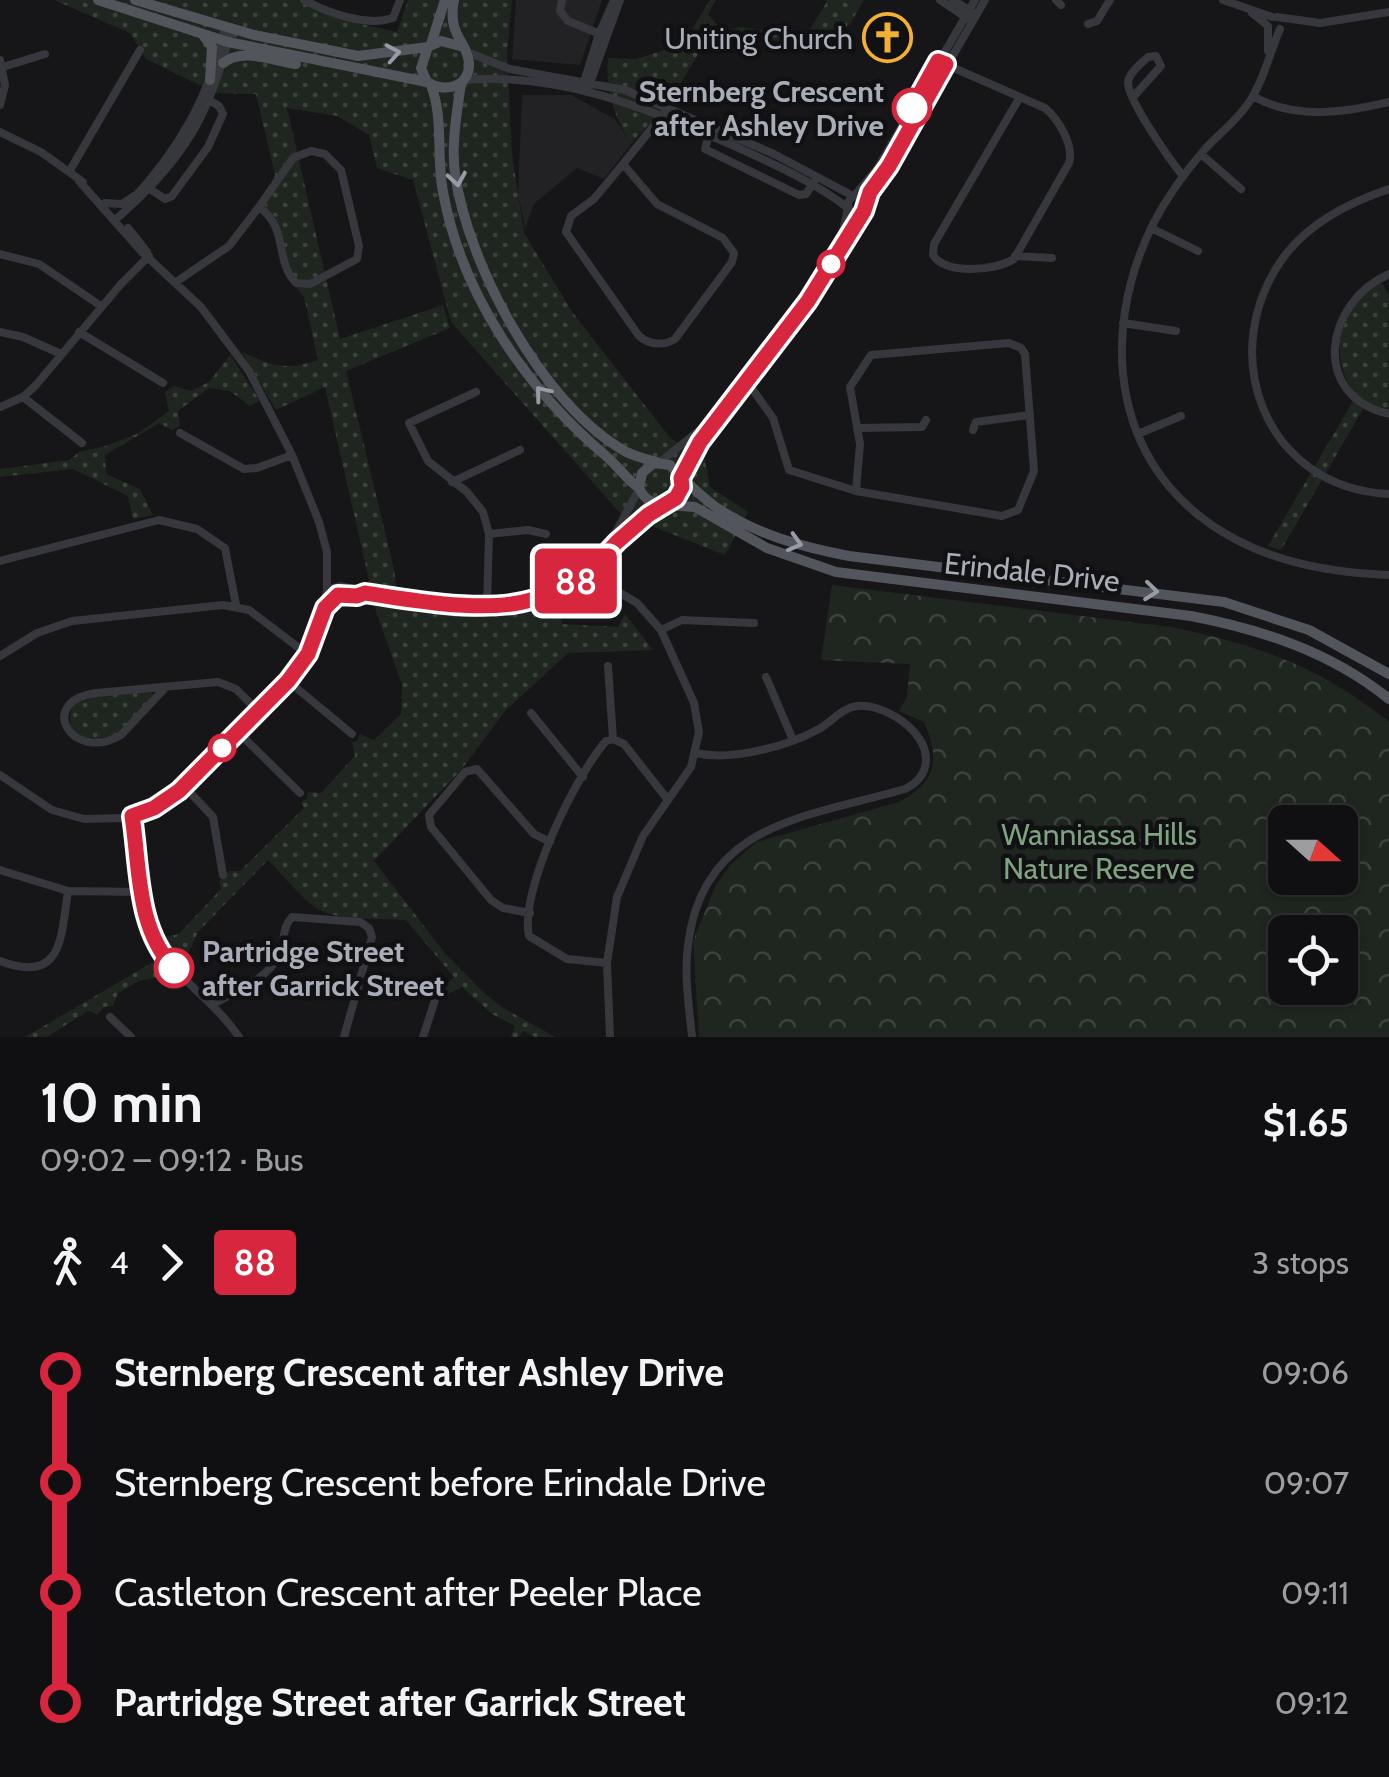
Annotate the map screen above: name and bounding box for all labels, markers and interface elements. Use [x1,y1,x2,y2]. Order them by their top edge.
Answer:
church icon: Uniting Church [862,12,914,64]
place label: Uniting Church [664,20,853,57]
one-way arrow [385,43,401,64]
place label: Sternberg Crescent after Ashley Drive [639,73,884,144]
marker: Sternberg Crescent after Ashley Drive [893,89,931,127]
one-way arrow [446,171,467,188]
unlabelled marker [818,251,844,277]
one-way arrow [536,387,554,405]
one-way arrow [786,531,803,552]
street label: Erindale Drive [942,544,1122,600]
line badge: 88 [531,548,621,614]
text: 88 [555,560,597,603]
one-way arrow [1144,580,1160,601]
unlabelled marker [209,735,235,761]
north arrow [1268,805,1358,895]
map controls [1268,805,1358,1005]
park label: Wanniassa Hills Nature Reserve [1001,816,1197,887]
button: locate [1268,915,1358,1005]
place label: Partridge Street after Garrick Street [202,933,444,1004]
marker: Partridge Street after Garrick Street [155,949,193,987]
text: 10 min [40,1069,203,1136]
text: $1.65 [1263,1099,1349,1146]
text: 09:02 – 09:12 · Bus [40,1140,303,1179]
icon: walk [40,1235,95,1290]
icon: forward [144,1235,199,1290]
text: 88 [234,1241,276,1284]
text: 4 [110,1243,129,1282]
text: 3 stops [1252,1243,1349,1282]
text: Sternberg Crescent after Ashley Drive [114,1349,724,1396]
text: 09:06 [1261,1353,1349,1392]
text: Sternberg Crescent before Erindale Drive [114,1459,766,1506]
text: 09:07 [1264,1463,1349,1502]
text: Castleton Crescent after Peeler Place [114,1569,702,1616]
text: 09:11 [1281,1573,1349,1612]
text: Partridge Street after Garrick Street [114,1679,686,1726]
text: 09:12 [1275,1683,1349,1722]

